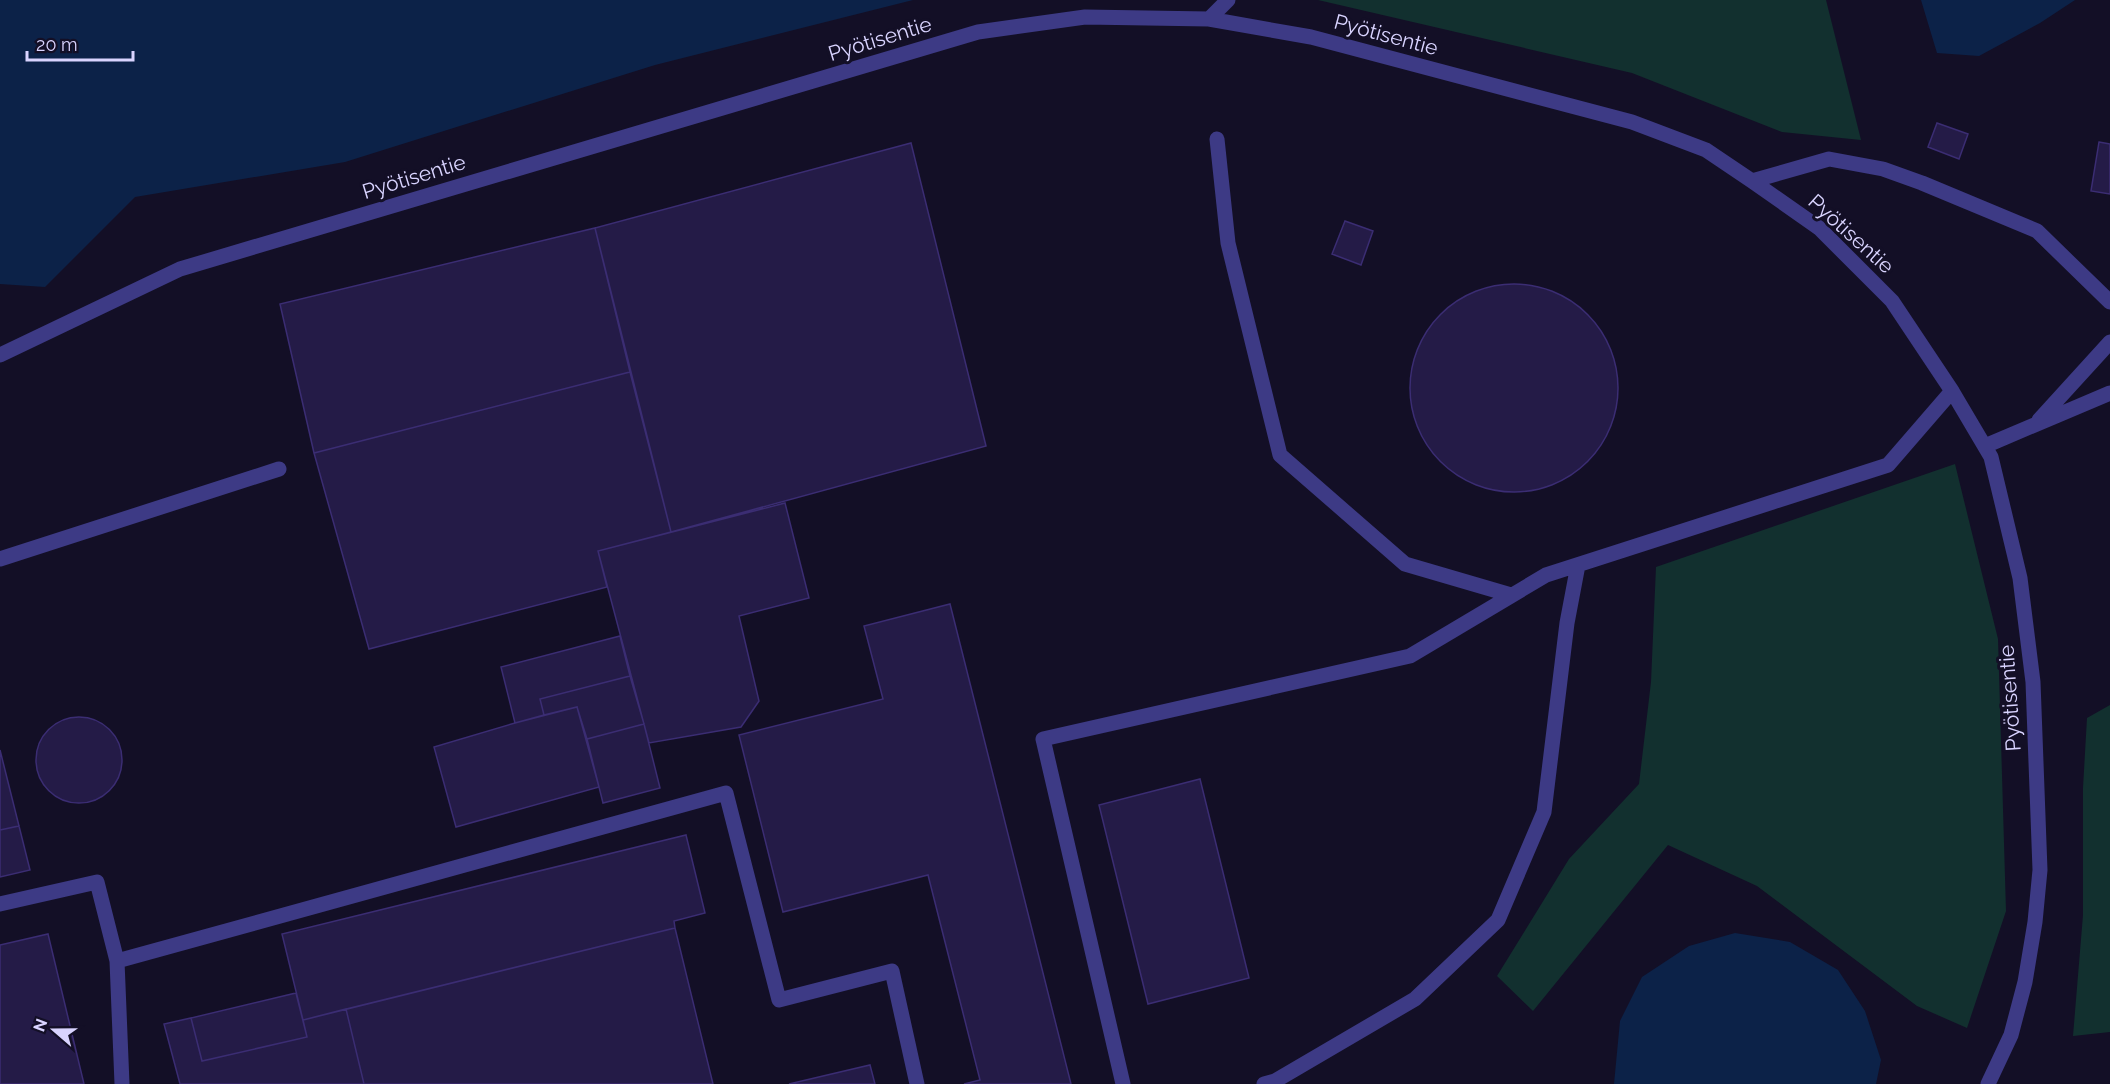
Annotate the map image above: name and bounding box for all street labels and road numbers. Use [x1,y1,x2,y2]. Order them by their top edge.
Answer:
street label: Pyötisentie [1331,9,1441,60]
street label: Pyötisentie [825,11,934,66]
street label: Pyötisentie [359,149,468,204]
street label: Pyötisentie [1803,189,1899,279]
street label: Pyötisentie [1993,644,2026,752]

